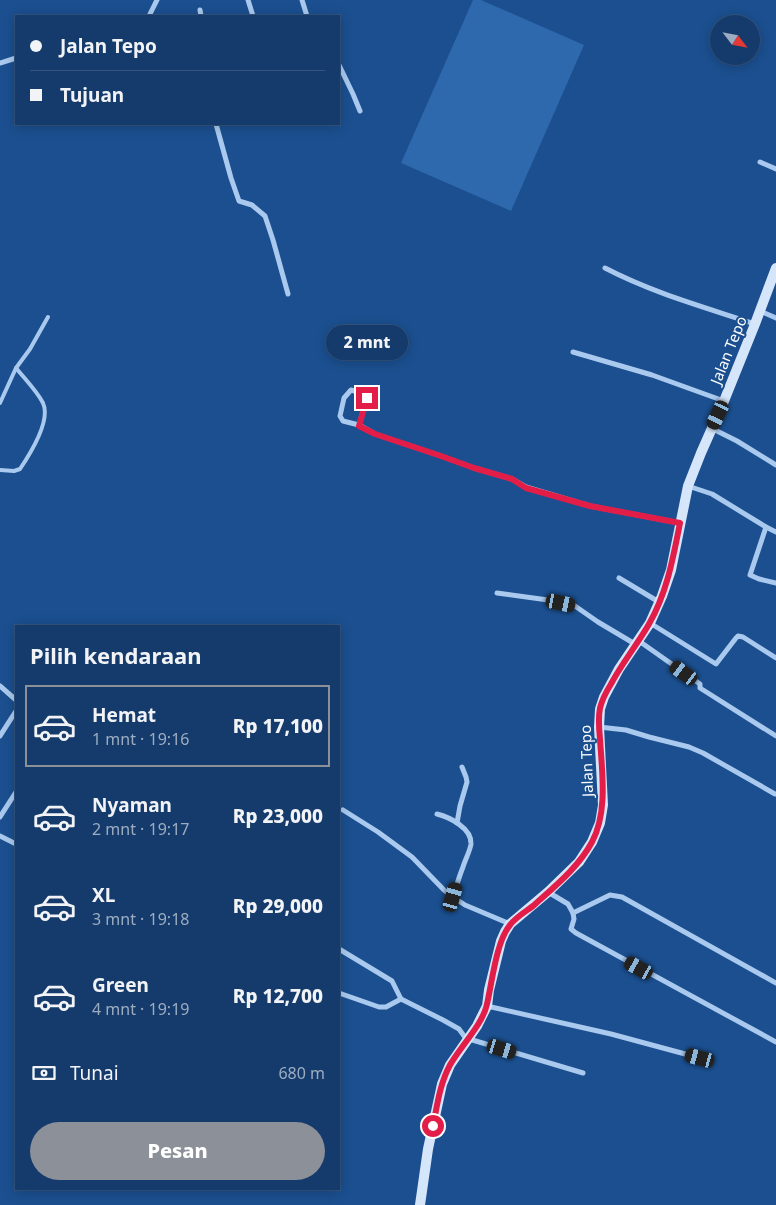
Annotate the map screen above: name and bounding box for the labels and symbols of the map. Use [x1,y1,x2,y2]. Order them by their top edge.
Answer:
north arrow [710,15,760,65]
street label: Jalan Tepo [704,313,751,389]
callout: 2 mnt [326,326,408,360]
route end [356,387,378,409]
car [704,398,731,432]
car [544,593,577,613]
car [667,658,700,688]
street label: Jalan Tepo [575,725,597,799]
car [441,881,464,913]
car [622,954,655,982]
car [485,1037,518,1061]
car [683,1047,716,1069]
route start [422,1115,444,1137]

